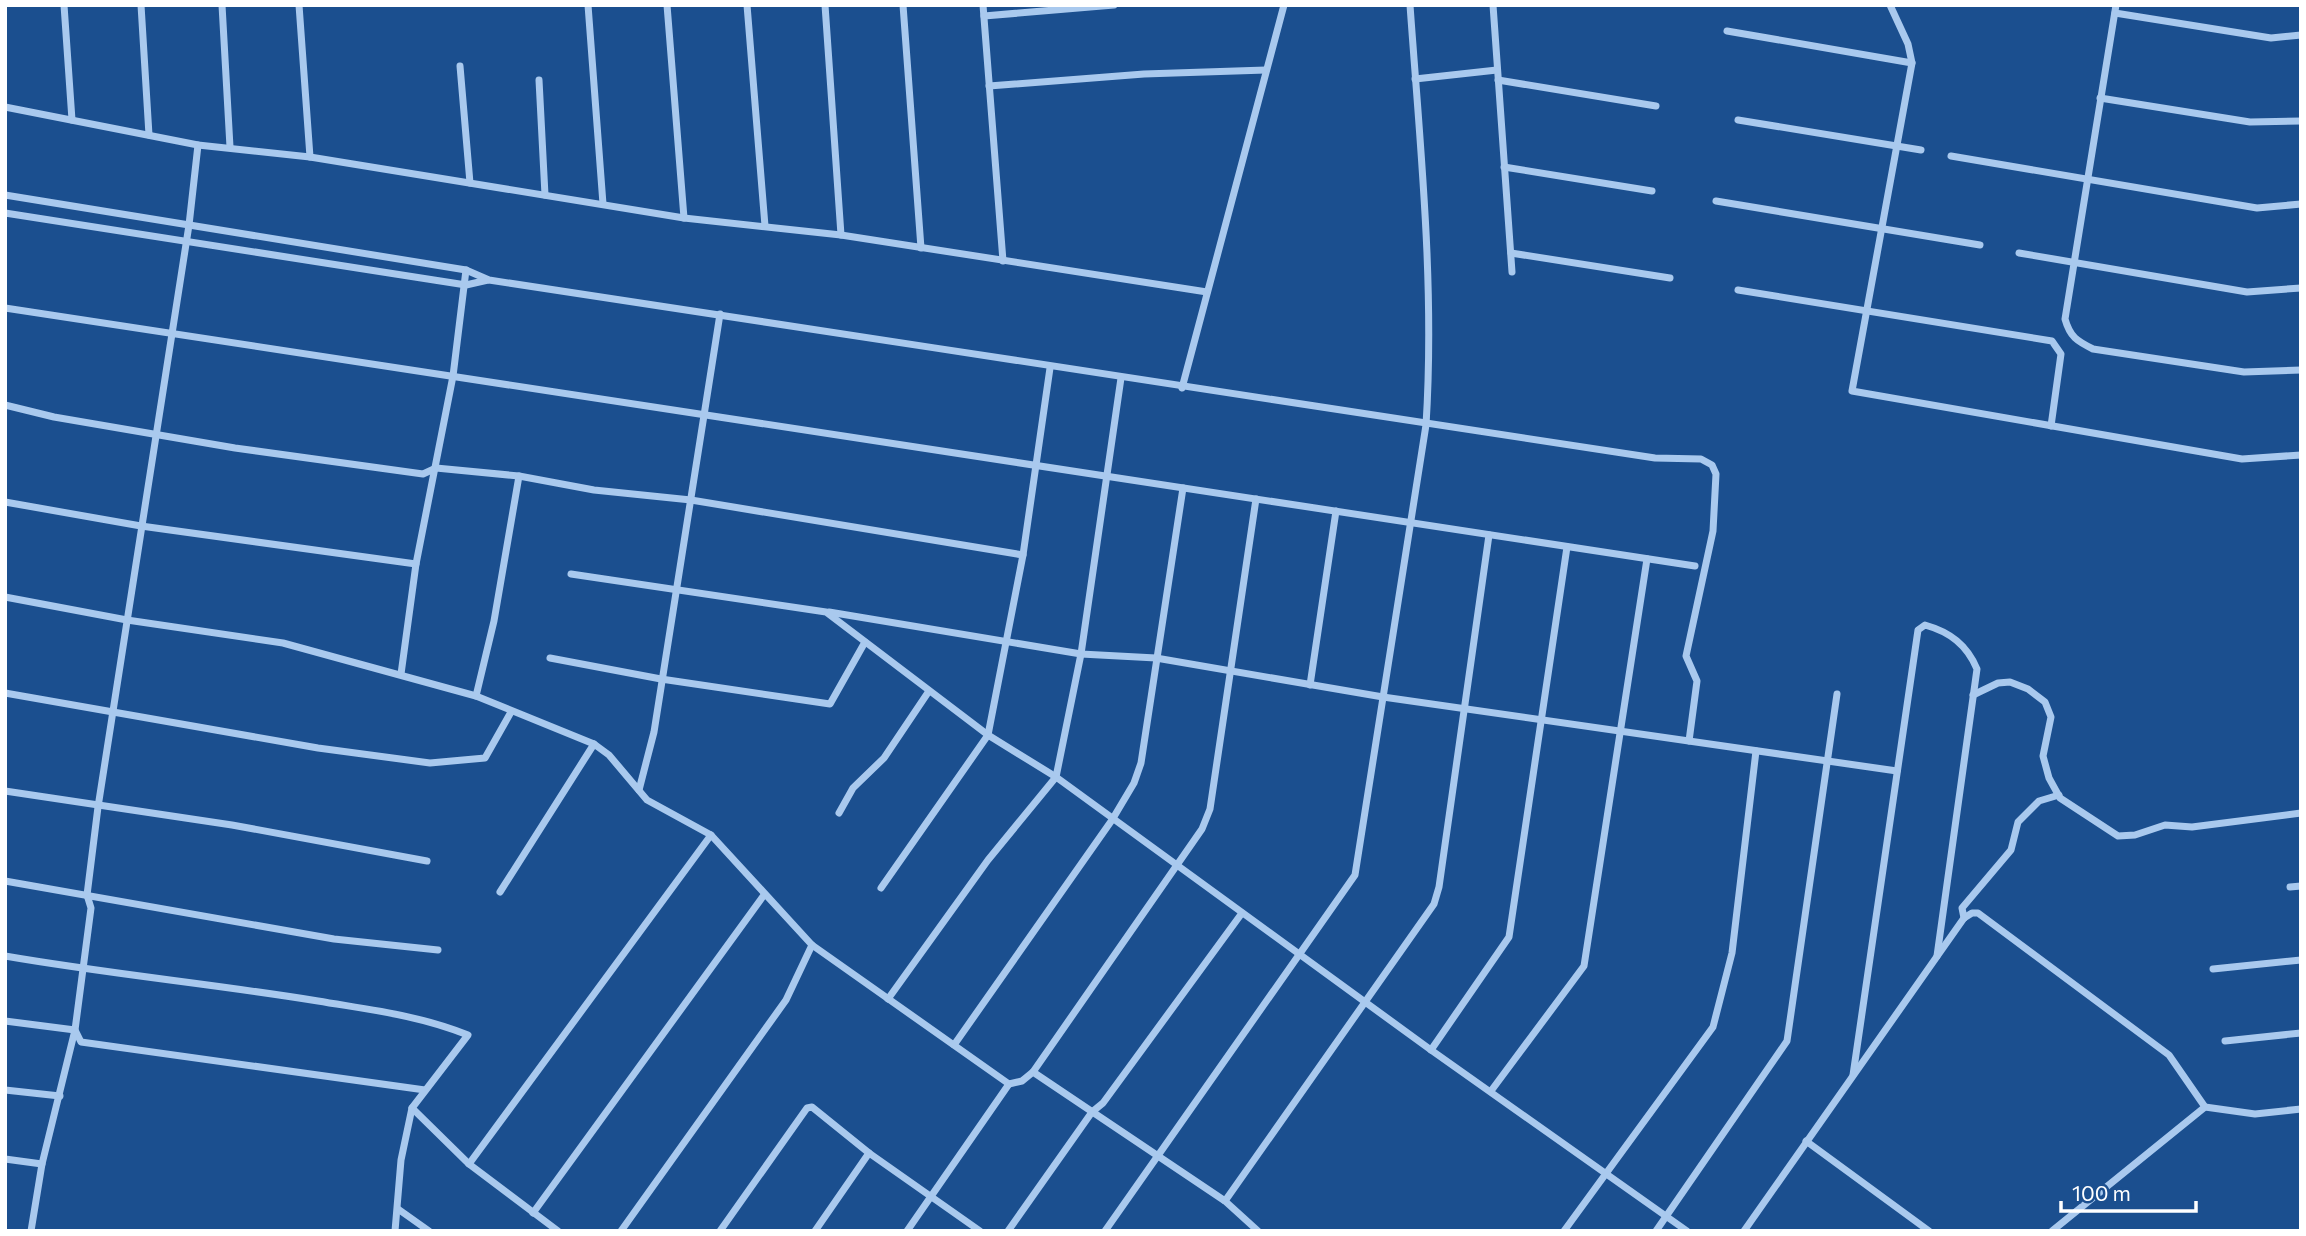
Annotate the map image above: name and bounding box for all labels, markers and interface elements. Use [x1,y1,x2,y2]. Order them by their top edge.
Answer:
scale bar [2061,1170,2196,1214]
text: 100 m [2072,1180,2131,1205]

